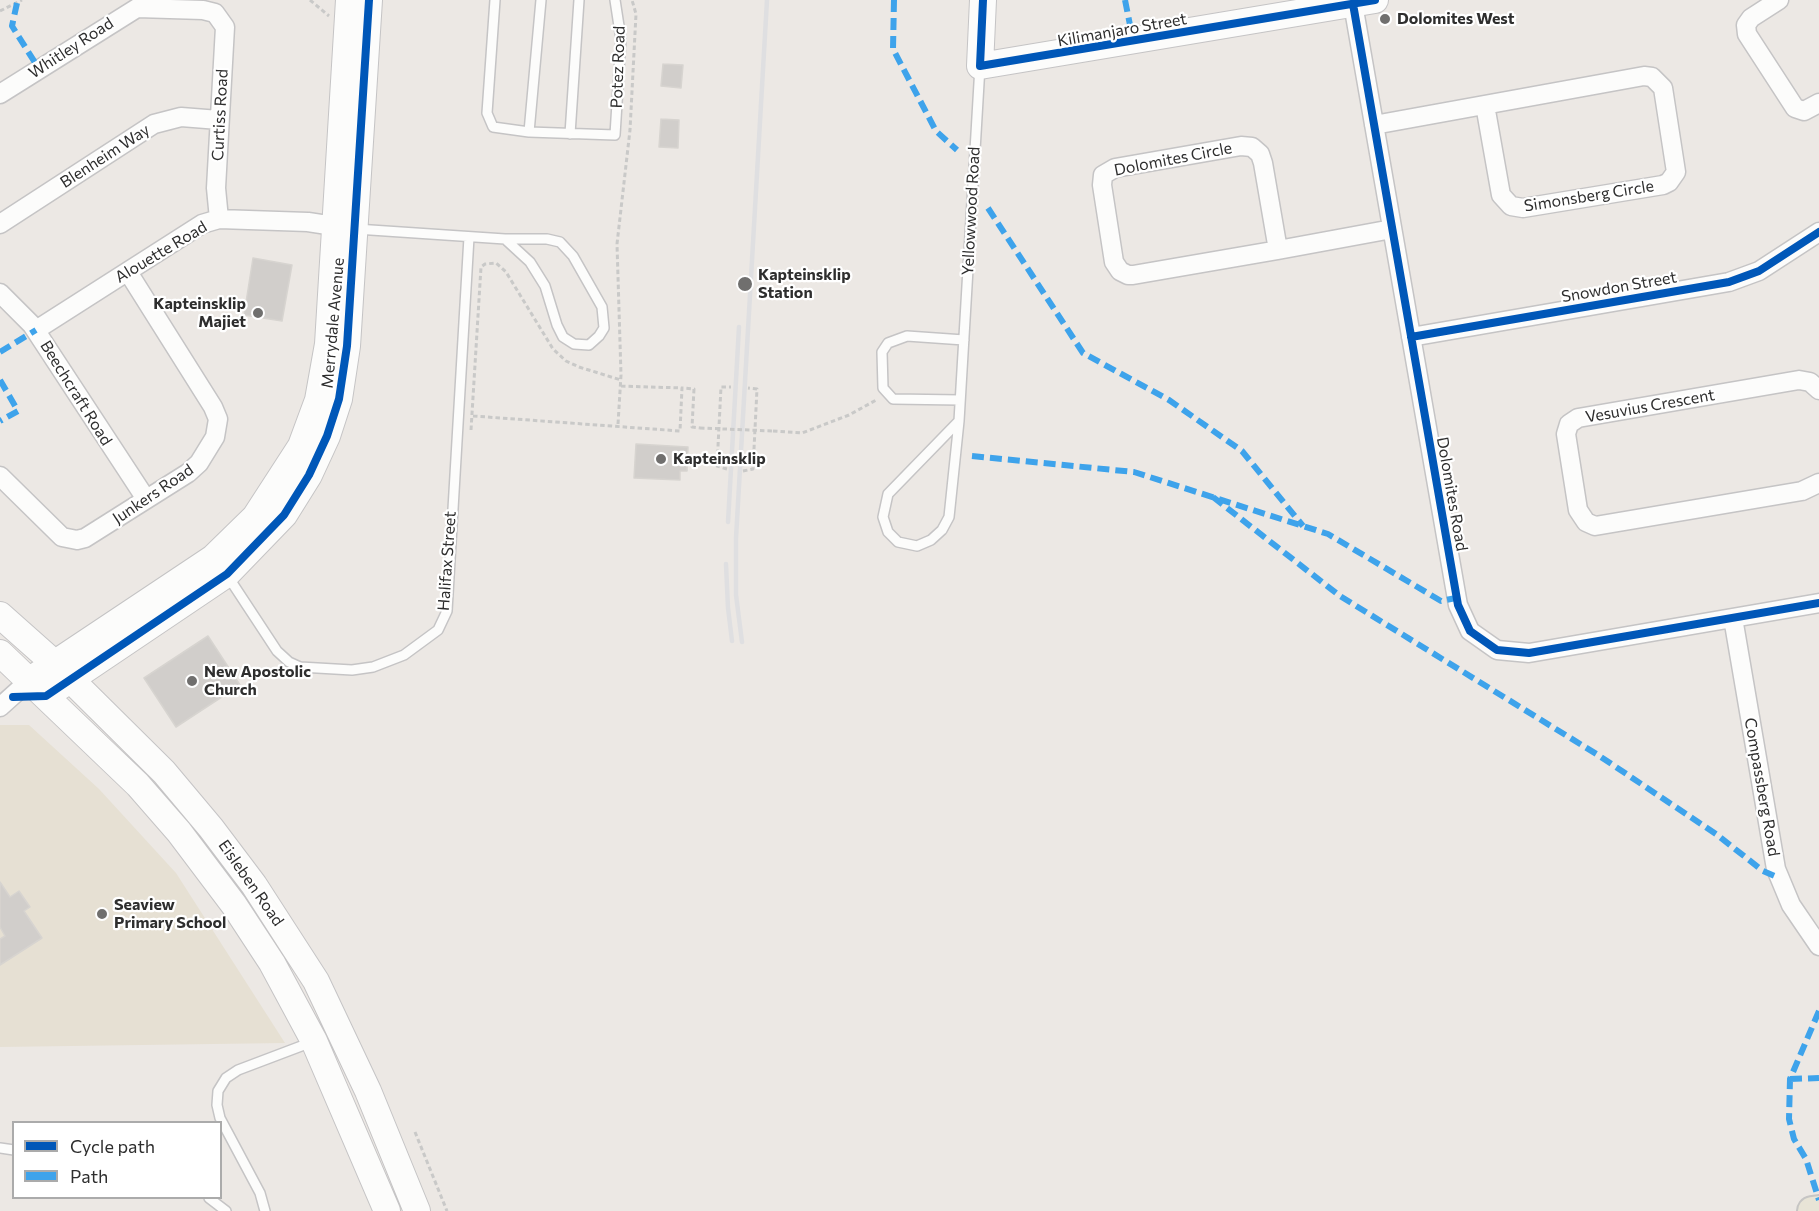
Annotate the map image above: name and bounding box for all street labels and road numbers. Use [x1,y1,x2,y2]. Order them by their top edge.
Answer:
street label: Kilimanjaro Street [1056,9,1188,51]
street label: Whitley Road [25,13,117,83]
street label: Potez Road [607,25,629,109]
street label: Curtiss Road [208,69,232,161]
street label: Blenheim Way [57,120,153,192]
street label: Dolomites Circle [1112,138,1234,180]
street label: Yellowwood Road [958,146,984,276]
street label: Simonsberg Circle [1523,176,1655,216]
street label: Alouette Road [112,217,210,287]
street label: Merrydale Avenue [318,257,348,389]
street label: Snowdon Street [1560,267,1678,307]
street label: Beechcraft Road [36,337,116,449]
street label: Vesuvius Crescent [1584,385,1716,427]
street label: Dolomites Road [1433,435,1471,553]
street label: Junkers Road [109,460,197,528]
street label: Halifax Street [434,511,460,611]
street label: Compassberg Road [1740,716,1784,858]
street label: Eisleben Road [214,836,288,930]

